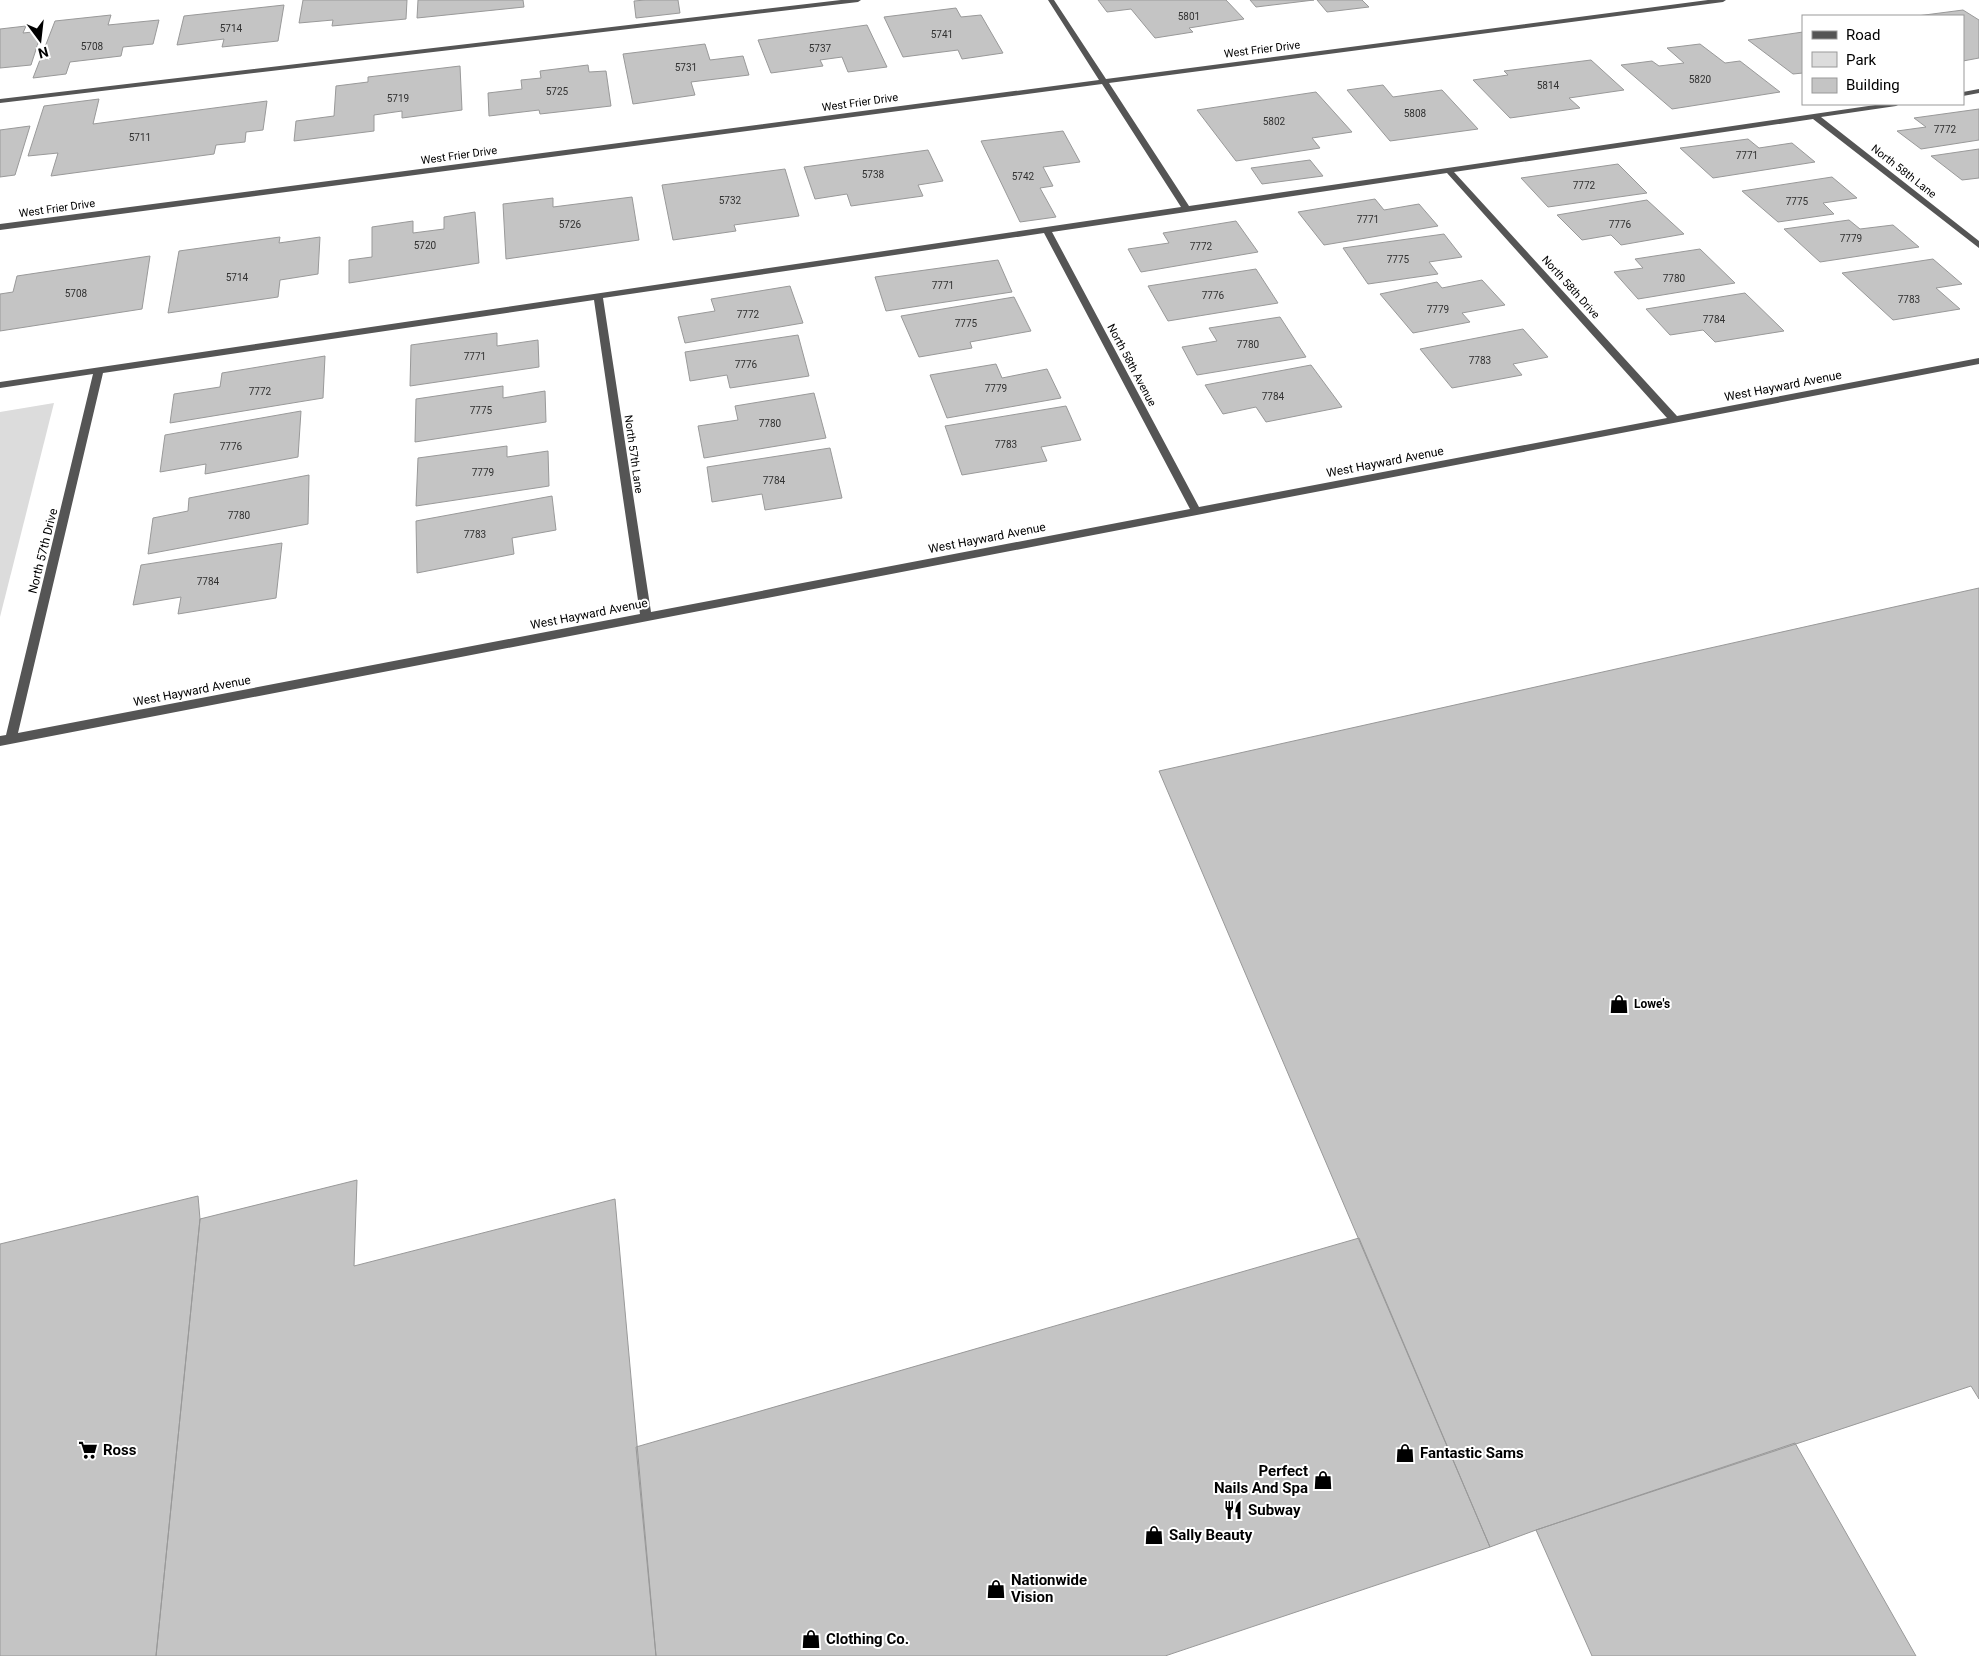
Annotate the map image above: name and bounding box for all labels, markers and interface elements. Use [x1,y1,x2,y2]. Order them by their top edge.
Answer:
house number: 5801 [1178,11,1200,22]
north arrow [15,15,65,65]
legend [1802,15,1964,105]
house number: 5714 [220,23,243,34]
text: Road [1846,26,1880,44]
house number: 5741 [931,29,953,40]
street label: West Frier Drive [1223,38,1301,61]
house number: 5708 [81,41,104,52]
house number: 5737 [809,43,832,54]
text: N [37,44,50,62]
text: Park [1846,51,1877,69]
house number: 5731 [675,62,697,73]
house number: 5820 [1689,74,1712,85]
text: Building [1846,76,1900,94]
house number: 5814 [1537,80,1560,91]
house number: 5725 [546,86,569,97]
street label: West Frier Drive [821,91,899,114]
house number: 5719 [387,93,409,104]
house number: 5808 [1404,108,1427,119]
house number: 5802 [1263,116,1286,127]
house number: 7772 [1934,124,1957,135]
house number: 5711 [129,132,151,143]
street label: North 58th Lane [1869,142,1939,201]
street label: West Frier Drive [420,144,498,167]
house number: 7771 [1736,150,1758,161]
house number: 5738 [862,169,885,180]
house number: 5742 [1012,171,1035,182]
house number: 7772 [1573,180,1596,191]
house number: 5732 [719,195,742,206]
house number: 7775 [1786,196,1809,207]
street label: West Frier Drive [18,197,96,220]
house number: 7771 [1357,214,1379,225]
house number: 5726 [559,219,582,230]
house number: 7776 [1609,219,1632,230]
house number: 7779 [1840,233,1862,244]
house number: 5720 [414,240,437,251]
house number: 7772 [1190,241,1213,252]
street label: North 58th Drive [1539,253,1602,322]
house number: 7775 [1387,254,1410,265]
house number: 5714 [226,272,249,283]
house number: 7780 [1663,273,1686,284]
house number: 7771 [932,280,954,291]
house number: 5708 [65,288,88,299]
house number: 7776 [1202,290,1225,301]
house number: 7783 [1898,294,1920,305]
house number: 7779 [1427,304,1449,315]
house number: 7772 [737,309,760,320]
house number: 7784 [1703,314,1726,325]
house number: 7775 [955,318,978,329]
street label: North 58th Avenue [1104,322,1159,409]
house number: 7780 [1237,339,1260,350]
house number: 7771 [464,351,486,362]
house number: 7783 [1469,355,1491,366]
house number: 7776 [735,359,758,370]
street label: West Hayward Avenue [1723,368,1843,404]
house number: 7779 [985,383,1007,394]
house number: 7772 [249,386,272,397]
house number: 7784 [1262,391,1285,402]
house number: 7775 [470,405,493,416]
street label: North 57th Lane [622,414,645,494]
house number: 7780 [759,418,782,429]
house number: 7783 [995,439,1017,450]
house number: 7776 [220,441,243,452]
street label: West Hayward Avenue [1325,444,1445,480]
house number: 7779 [472,467,494,478]
house number: 7784 [763,475,786,486]
street label: North 57th Drive [26,507,60,595]
house number: 7780 [228,510,251,521]
street label: West Hayward Avenue [927,520,1047,556]
house number: 7783 [464,529,486,540]
house number: 7784 [197,576,220,587]
street label: West Hayward Avenue [529,596,649,632]
street label: West Hayward Avenue [132,673,252,709]
shop icon: Lowe's [1608,993,1630,1015]
place label: Lowe's [1634,997,1670,1011]
supermarket icon: Ross [77,1439,99,1461]
place label: Ross [103,1441,137,1459]
shop icon: Fantastic Sams [1394,1442,1416,1464]
place label: Fantastic Sams [1420,1444,1524,1462]
place label: Perfect Nails And Spa [1214,1462,1308,1497]
shop icon: Perfect Nails And Spa [1312,1469,1334,1491]
restaurant icon: Subway [1222,1499,1244,1521]
place label: Subway [1248,1501,1301,1519]
shop icon: Sally Beauty [1143,1524,1165,1546]
place label: Sally Beauty [1169,1526,1253,1544]
place label: Nationwide Vision [1011,1571,1087,1606]
shop icon: Nationwide Vision [985,1578,1007,1600]
shop icon: Clothing Co. [800,1628,822,1650]
place label: Clothing Co. [826,1630,909,1648]

